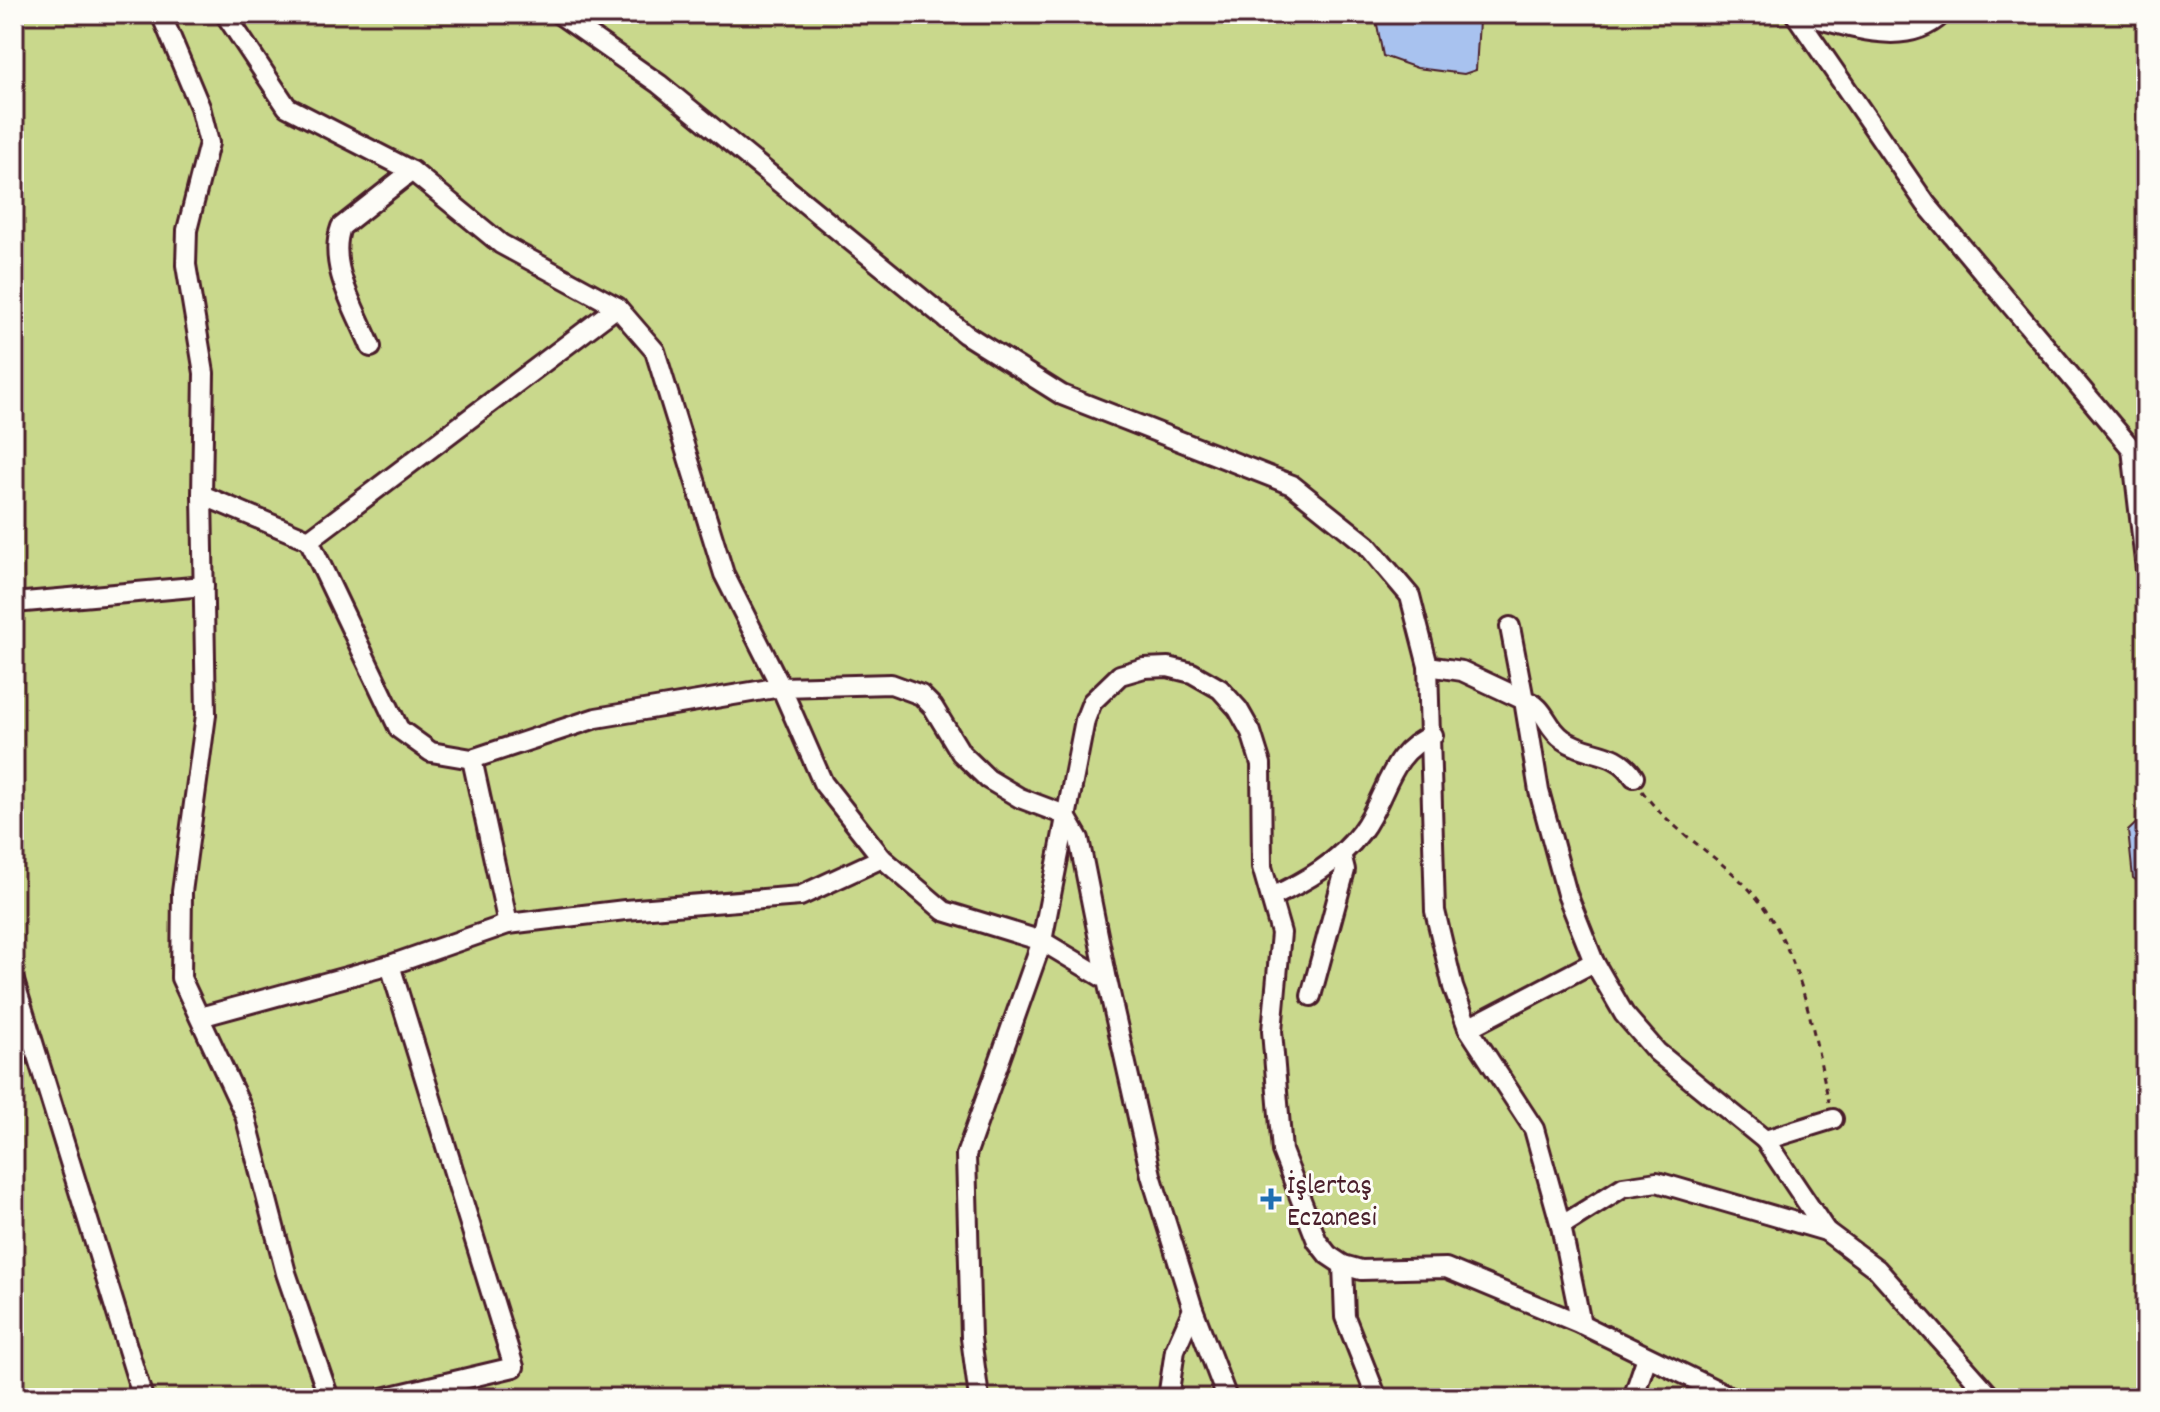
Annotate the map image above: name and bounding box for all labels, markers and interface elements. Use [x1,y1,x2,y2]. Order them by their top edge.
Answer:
place label: İşlertaş Eczanesi [1287,1168,1377,1240]
marker: İşlertaş Eczanesi [1262,1190,1280,1208]

